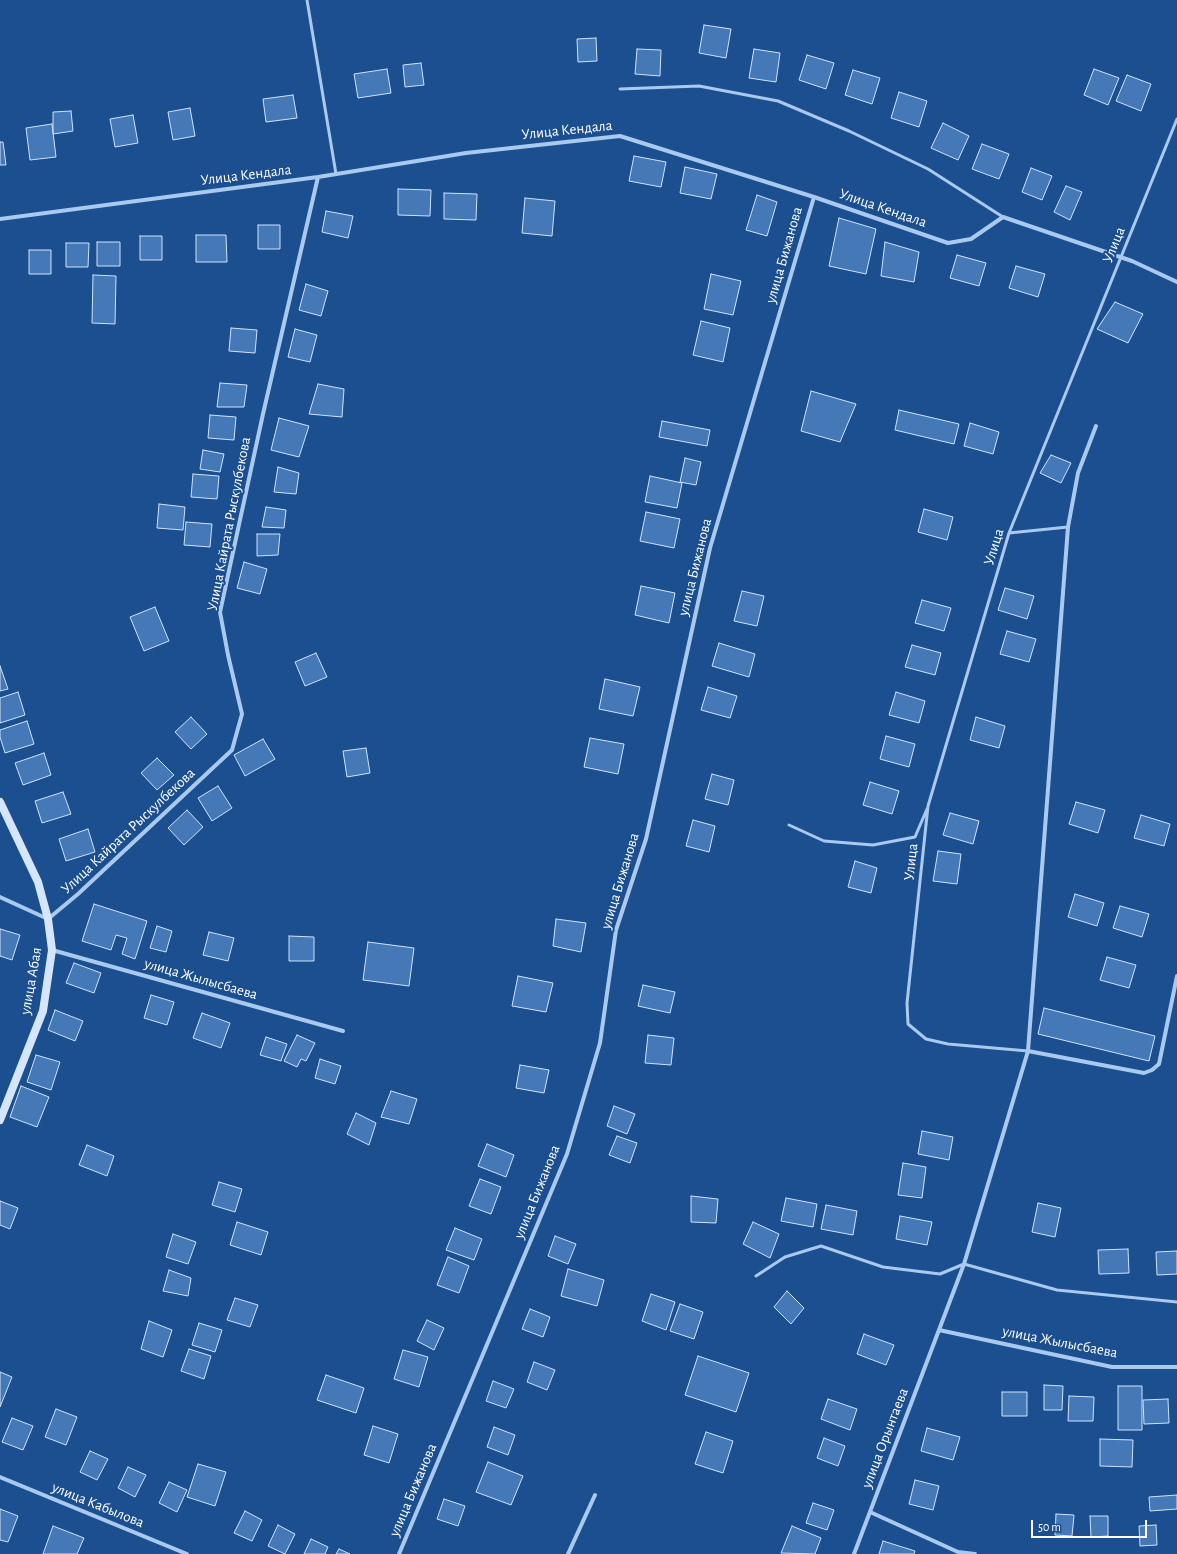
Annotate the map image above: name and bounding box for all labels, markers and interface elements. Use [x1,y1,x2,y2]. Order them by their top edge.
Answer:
street label: Улица Кендала [521,116,613,144]
street label: Улица Кендала [200,161,292,189]
street label: Улица Кендала [837,185,929,231]
street label: улица Бижанова [762,205,806,305]
street label: Улица [1099,224,1129,266]
street label: Улица Кайрата Рыскулбекова [203,435,255,613]
street label: улица Бижанова [674,517,716,617]
street label: Улица [980,527,1008,567]
street label: Улица Кайрата Рыскулбекова [57,764,199,898]
street label: улица Бижанова [597,831,643,931]
street label: Улица [900,843,922,881]
street label: улица Абая [16,946,46,1016]
street label: улица Жылысбаева [142,954,260,1004]
street label: улица Бижанова [510,1142,564,1242]
street label: улица Жылысбаева [1001,1322,1119,1362]
street label: улица Орынтаева [858,1385,912,1491]
street label: улица Бижанова [385,1441,441,1539]
street label: улица Кабылова [49,1478,147,1532]
scale bar [1033,1512,1149,1538]
text: 50 m [1038,1521,1061,1533]

